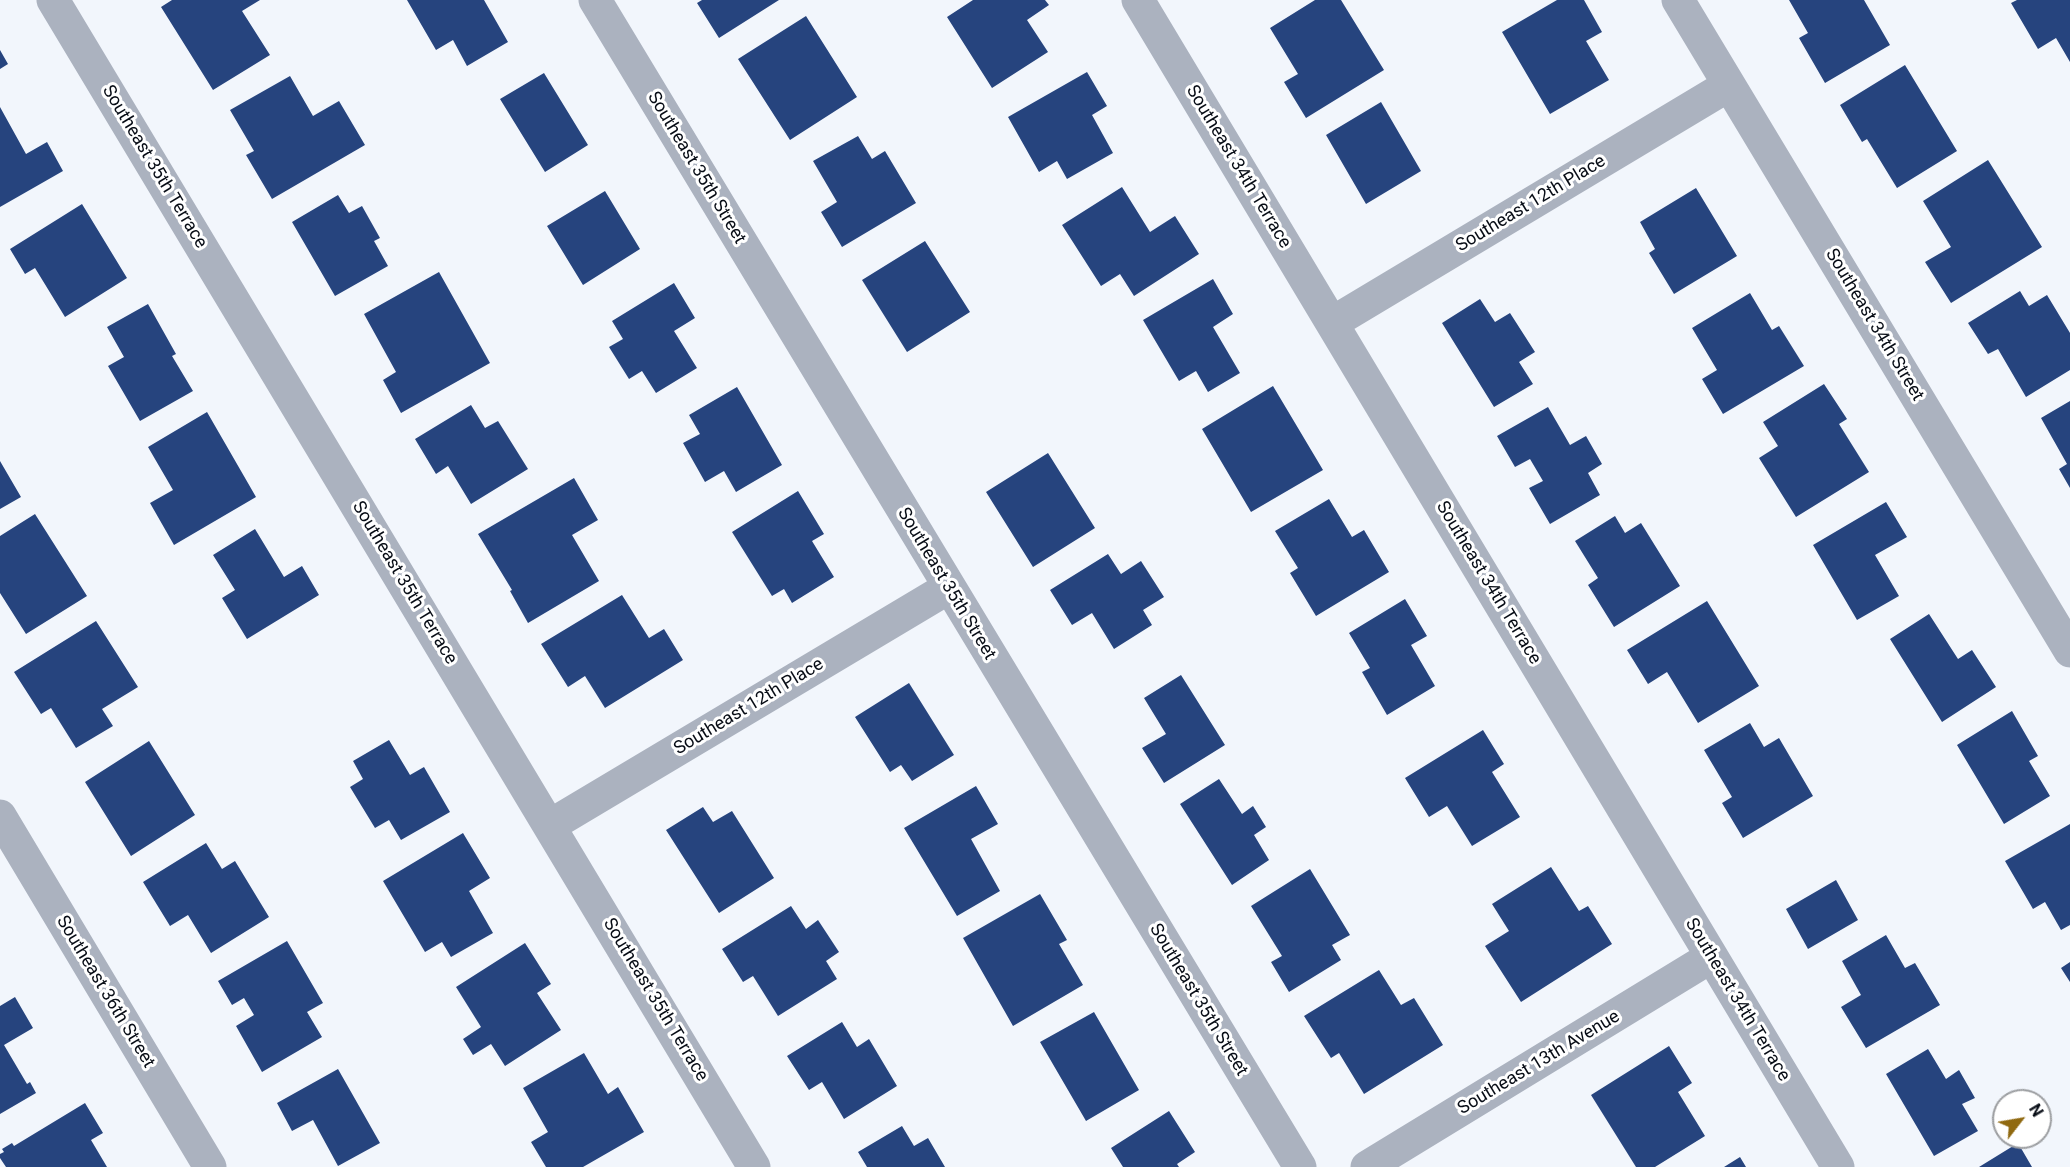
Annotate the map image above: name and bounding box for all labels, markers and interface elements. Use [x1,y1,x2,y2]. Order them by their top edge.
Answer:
street label: Southeast 35th Terrace [97,82,211,252]
street label: Southeast 34th Terrace [1181,82,1295,252]
street label: Southeast 35th Street [642,88,750,248]
street label: Southeast 12th Place [1452,151,1610,257]
street label: Southeast 34th Street [1820,245,1928,405]
street label: Southeast 35th Terrace [347,498,461,668]
street label: Southeast 34th Terrace [1431,498,1545,668]
street label: Southeast 35th Street [892,504,1000,664]
street label: Southeast 12th Place [670,654,828,760]
street label: Southeast 36th Street [51,912,159,1072]
street label: Southeast 35th Terrace [598,915,712,1085]
street label: Southeast 34th Terrace [1680,915,1794,1085]
street label: Southeast 35th Street [1144,920,1252,1080]
street label: Southeast 13th Avenue [1454,1006,1624,1120]
north arrow [1992,1089,2052,1149]
text: N [2025,1101,2047,1120]

